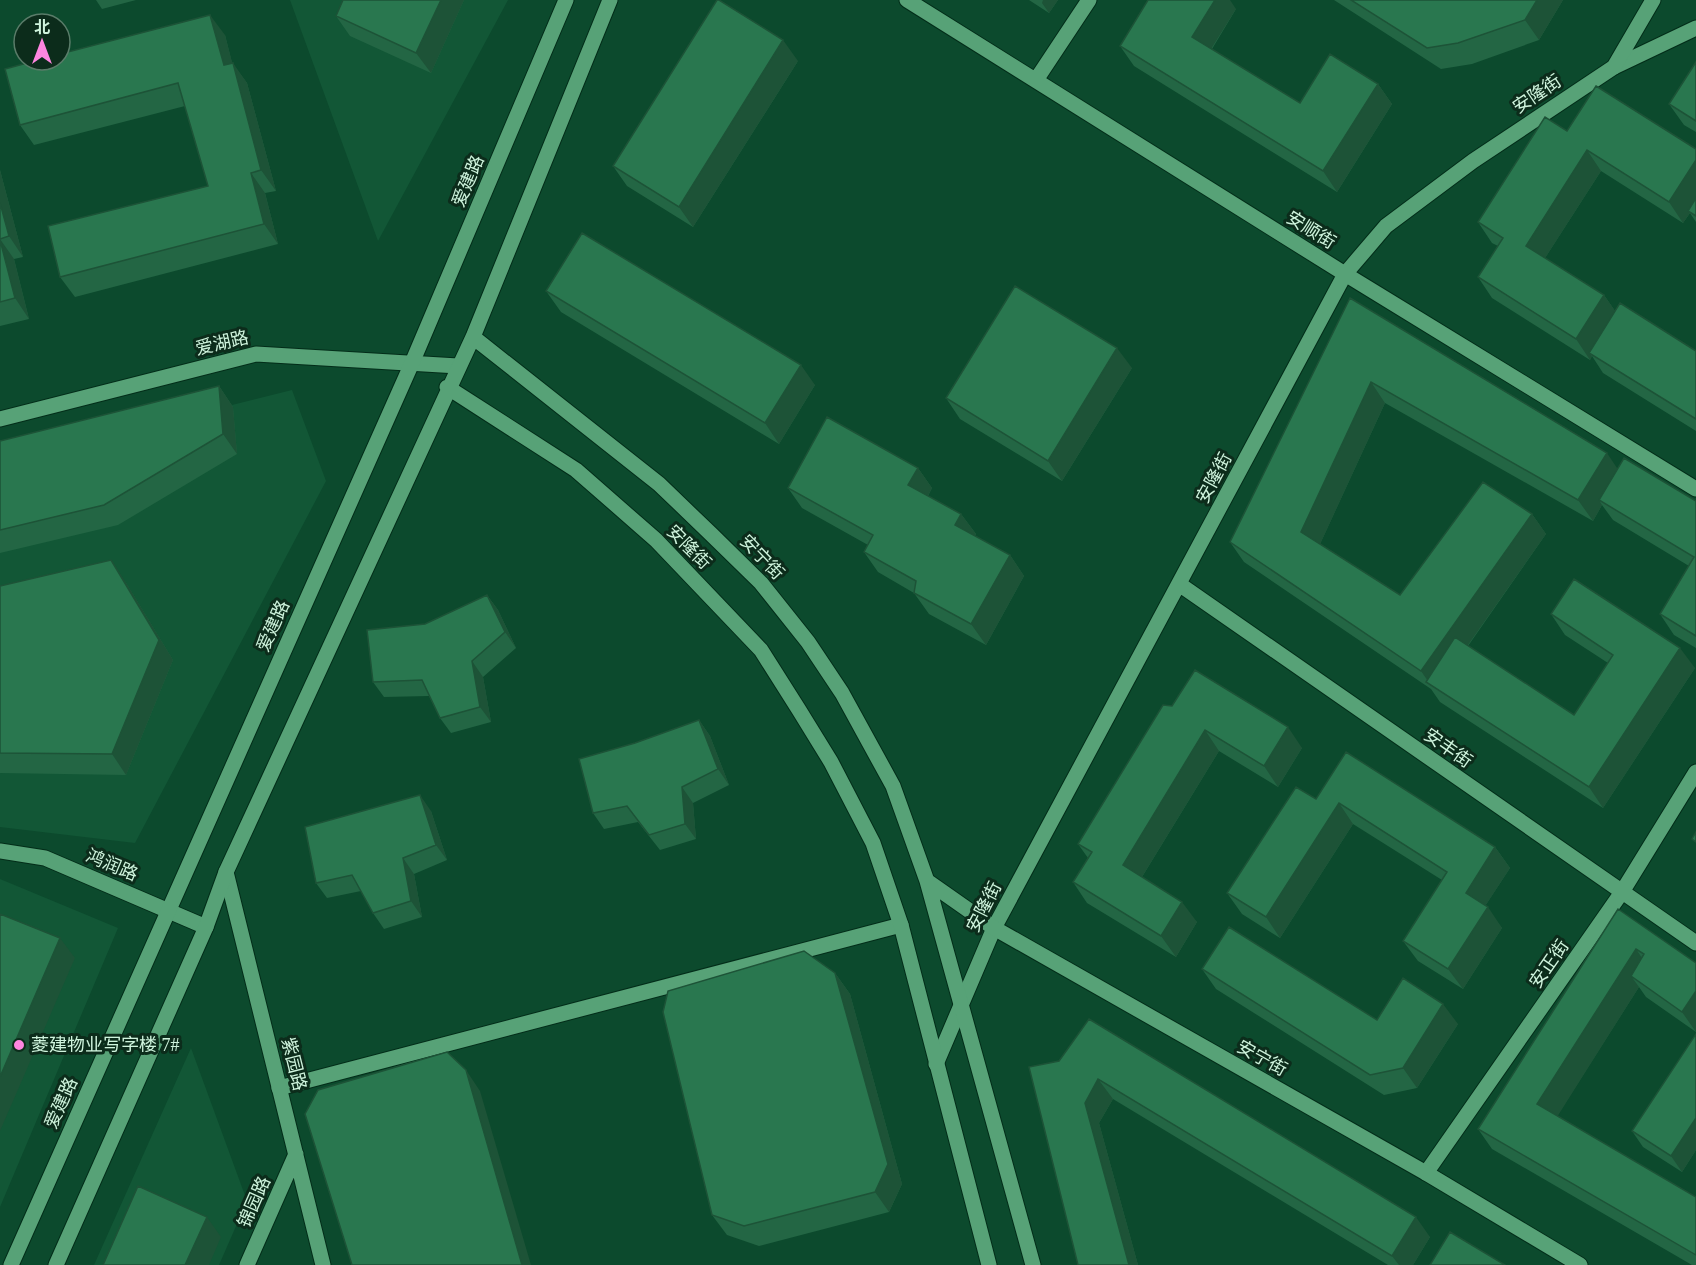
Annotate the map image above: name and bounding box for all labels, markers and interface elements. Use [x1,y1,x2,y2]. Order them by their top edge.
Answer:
north arrow [12,12,72,72]
text: 北 [34,19,50,36]
street label: 安隆街 [1509,71,1565,117]
street label: 爱建路 [448,152,488,210]
street label: 安顺街 [1283,207,1339,253]
street label: 爱湖路 [193,327,251,359]
street label: 安隆街 [1192,449,1236,507]
street label: 安隆街 [663,521,715,573]
street label: 安宁街 [736,531,788,583]
street label: 爱建路 [253,597,293,655]
street label: 安丰街 [1420,724,1476,772]
street label: 鸿润路 [83,845,141,885]
street label: 安隆街 [963,878,1005,936]
street label: 安正街 [1525,936,1573,992]
place label: 菱建物业写字楼 7# [31,1035,180,1055]
street label: 紫园路 [278,1035,310,1093]
street label: 安宁街 [1234,1036,1290,1080]
marker: 菱建物业写字楼 7# [12,1038,26,1052]
street label: 爱建路 [41,1074,81,1132]
street label: 锦园路 [234,1173,274,1231]

